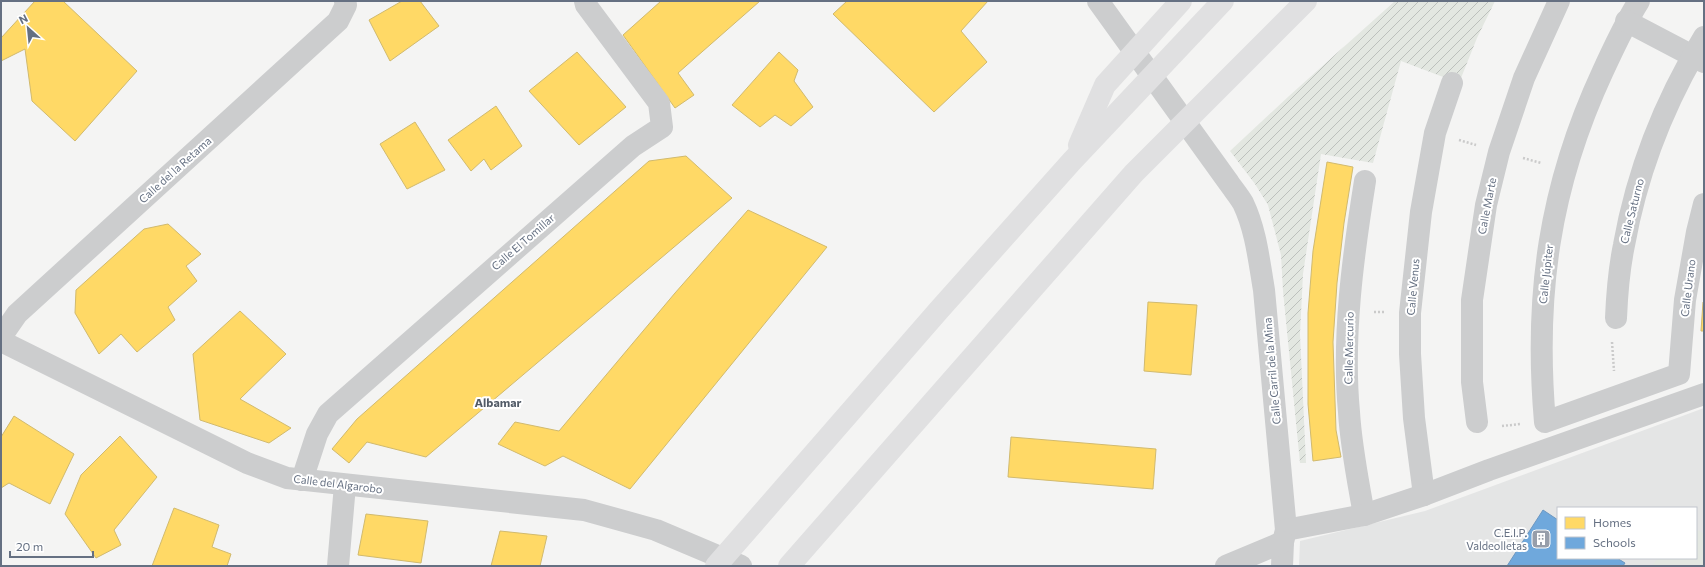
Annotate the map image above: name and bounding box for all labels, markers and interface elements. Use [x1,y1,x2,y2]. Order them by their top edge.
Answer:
north arrow [8,8,48,48]
text: N [17,11,30,26]
street label: Calle del la Retama [136,134,214,206]
street label: Calle Marte [1475,176,1498,235]
street label: Calle Saturno [1617,176,1646,245]
street label: Calle El Tomillar [489,210,557,272]
street label: Calle Júpiter [1536,243,1556,305]
street label: Calle Venus [1404,258,1421,316]
street label: Calle Urano [1678,258,1698,317]
street label: Calle Mercurio [1341,311,1356,384]
street label: Calle Carril de la Mina [1260,317,1283,425]
district label: Albamar [474,395,522,409]
street label: Calle del Algarobo [293,472,384,495]
legend [1557,507,1697,559]
text: Homes [1593,515,1631,529]
place label: C.E.I.P. Valdeolletas [1466,526,1527,552]
building icon: C.E.I.P. Valdeolletas [1530,528,1552,550]
scale bar [10,533,93,559]
text: Schools [1593,535,1636,549]
text: 20 m [16,539,43,553]

